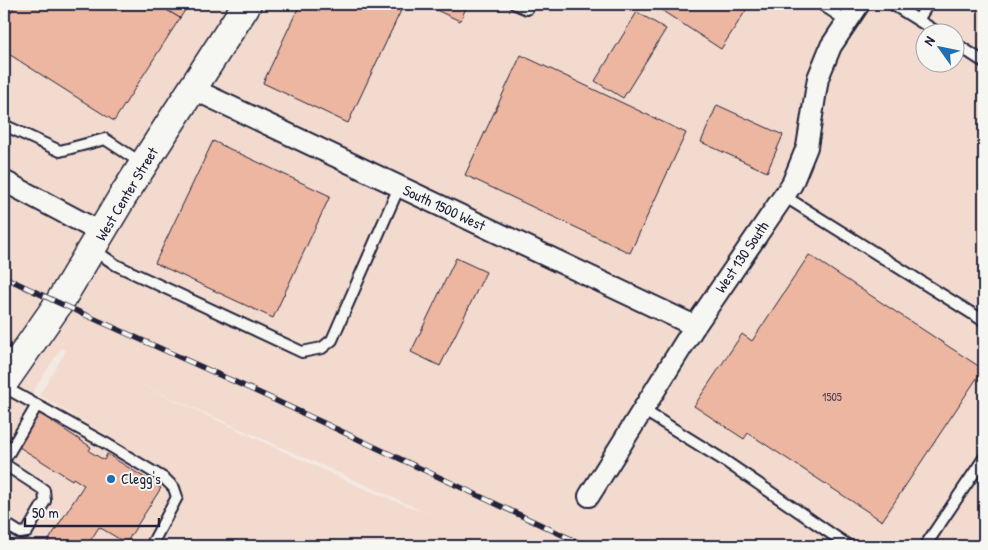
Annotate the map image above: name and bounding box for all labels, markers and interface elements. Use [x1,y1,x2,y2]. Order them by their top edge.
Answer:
north arrow [916,22,966,72]
text: N [919,32,939,49]
street label: West Center Street [90,142,163,245]
street label: South 1500 West [400,179,490,236]
street label: West 130 South [710,217,773,297]
house number: 1505 [822,388,842,405]
place label: Clegg's [121,468,161,489]
marker: Clegg's [105,473,117,485]
scale bar [25,495,159,527]
text: 50 m [32,502,59,523]

